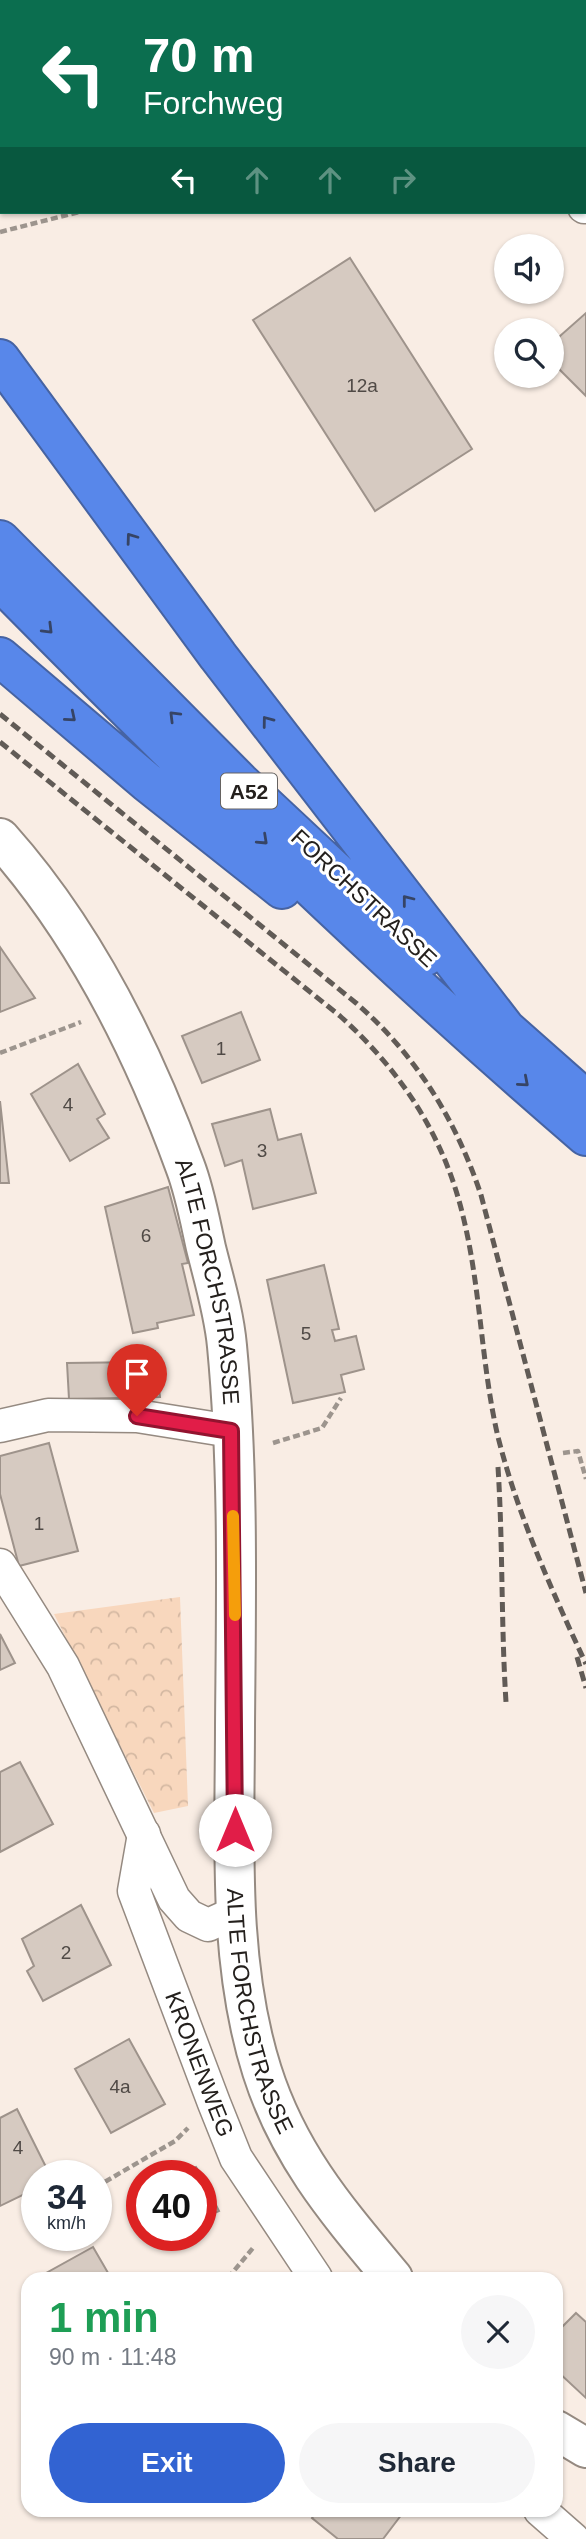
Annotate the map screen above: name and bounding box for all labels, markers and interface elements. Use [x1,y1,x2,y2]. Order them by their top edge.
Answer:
icon: left [28,28,119,119]
text: 70 m [143,28,255,82]
text: Forchweg [143,85,284,121]
icon: left [165,161,203,199]
icon: ahead [238,161,276,199]
icon: ahead [311,161,349,199]
icon: right [384,161,422,199]
map controls [494,234,564,388]
button: sound [494,234,564,304]
button: search [494,318,564,388]
house number: 12a [346,375,378,396]
one-way arrow [127,533,139,546]
one-way arrow [40,621,53,634]
one-way arrow [62,709,75,721]
one-way arrow [169,712,182,725]
one-way arrow [263,716,275,729]
road number: A52 [221,774,277,808]
street label: FORCHSTRASSE [286,824,442,972]
one-way arrow [255,832,268,845]
one-way arrow [402,896,415,908]
house number: 1 [216,1038,226,1059]
one-way arrow [516,1074,529,1086]
house number: 4 [63,1094,74,1115]
house number: 3 [257,1140,267,1161]
street label: ALTE FORCHSTRASSE [170,1154,245,1406]
house number: 6 [141,1225,151,1246]
house number: 5 [301,1323,311,1344]
pin [107,1344,167,1416]
icon: arrive [118,1355,156,1393]
house number: 1 [34,1513,44,1534]
position arrow [198,1793,272,1867]
street label: ALTE FORCHSTRASSE [222,1888,299,2138]
house number: 2 [61,1942,71,1963]
street label: KRONENWEG [160,1988,239,2141]
house number: 4a [109,2076,131,2097]
house number: 4 [13,2137,24,2158]
speed limit sign: 40 [126,2160,217,2251]
text: 34 [47,2177,86,2216]
text: km/h [47,2213,86,2233]
text: 1 min [49,2294,159,2341]
button: close [461,2295,535,2369]
text: 90 m · 11:48 [49,2344,176,2370]
button: Exit [49,2423,285,2503]
button: Share [299,2423,535,2503]

